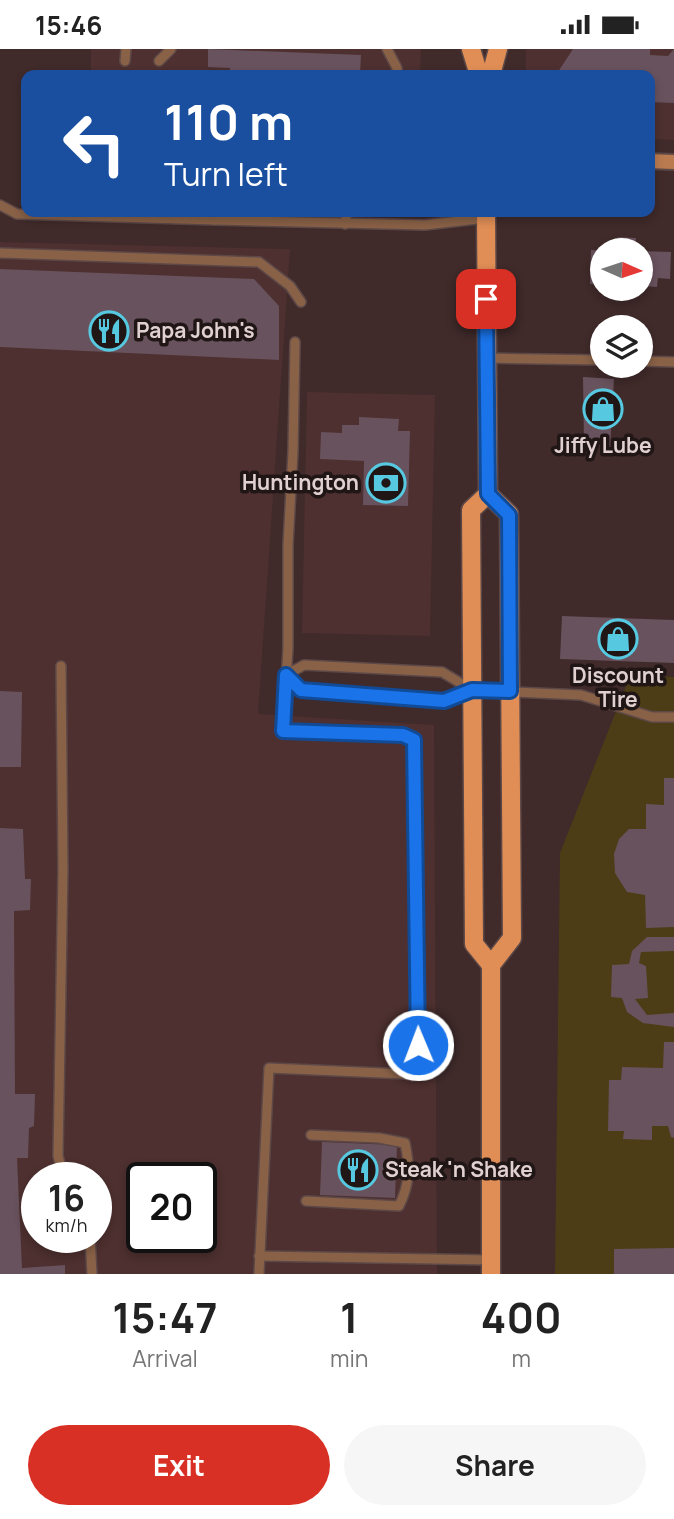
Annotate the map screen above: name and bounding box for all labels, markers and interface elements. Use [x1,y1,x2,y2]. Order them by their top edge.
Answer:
text: 15:46 [35,7,103,43]
text: 110 m [164,88,293,155]
icon: left [49,98,140,189]
text: Turn left [164,152,288,196]
north arrow [590,238,653,301]
map controls [590,238,653,378]
pin [456,269,516,329]
icon: arrive [467,280,505,318]
restaurant icon: Papa John's [88,310,130,352]
button: layers [590,315,653,378]
place label: Papa John's [136,316,255,344]
shop icon: Jiffy Lube [582,388,624,430]
place label: Jiffy Lube [554,431,652,459]
bank icon: Huntington [365,462,407,504]
place label: Huntington [242,468,359,496]
shop icon: Discount Tire [597,618,639,660]
place label: Discount Tire [572,661,664,713]
position arrow [381,1008,455,1082]
restaurant icon: Steak 'n Shake [337,1149,379,1191]
place label: Steak 'n Shake [385,1155,533,1183]
speed limit sign: 20 [126,1162,217,1253]
text: 16 [48,1174,85,1222]
text: km/h [46,1213,87,1237]
text: 15:47 [112,1288,218,1346]
text: 1 [340,1288,358,1346]
text: 400 [481,1288,562,1346]
text: Arrival [132,1342,198,1374]
text: min [330,1342,369,1374]
text: m [512,1342,531,1374]
button: Exit [28,1425,330,1505]
button: Share [344,1425,646,1505]

